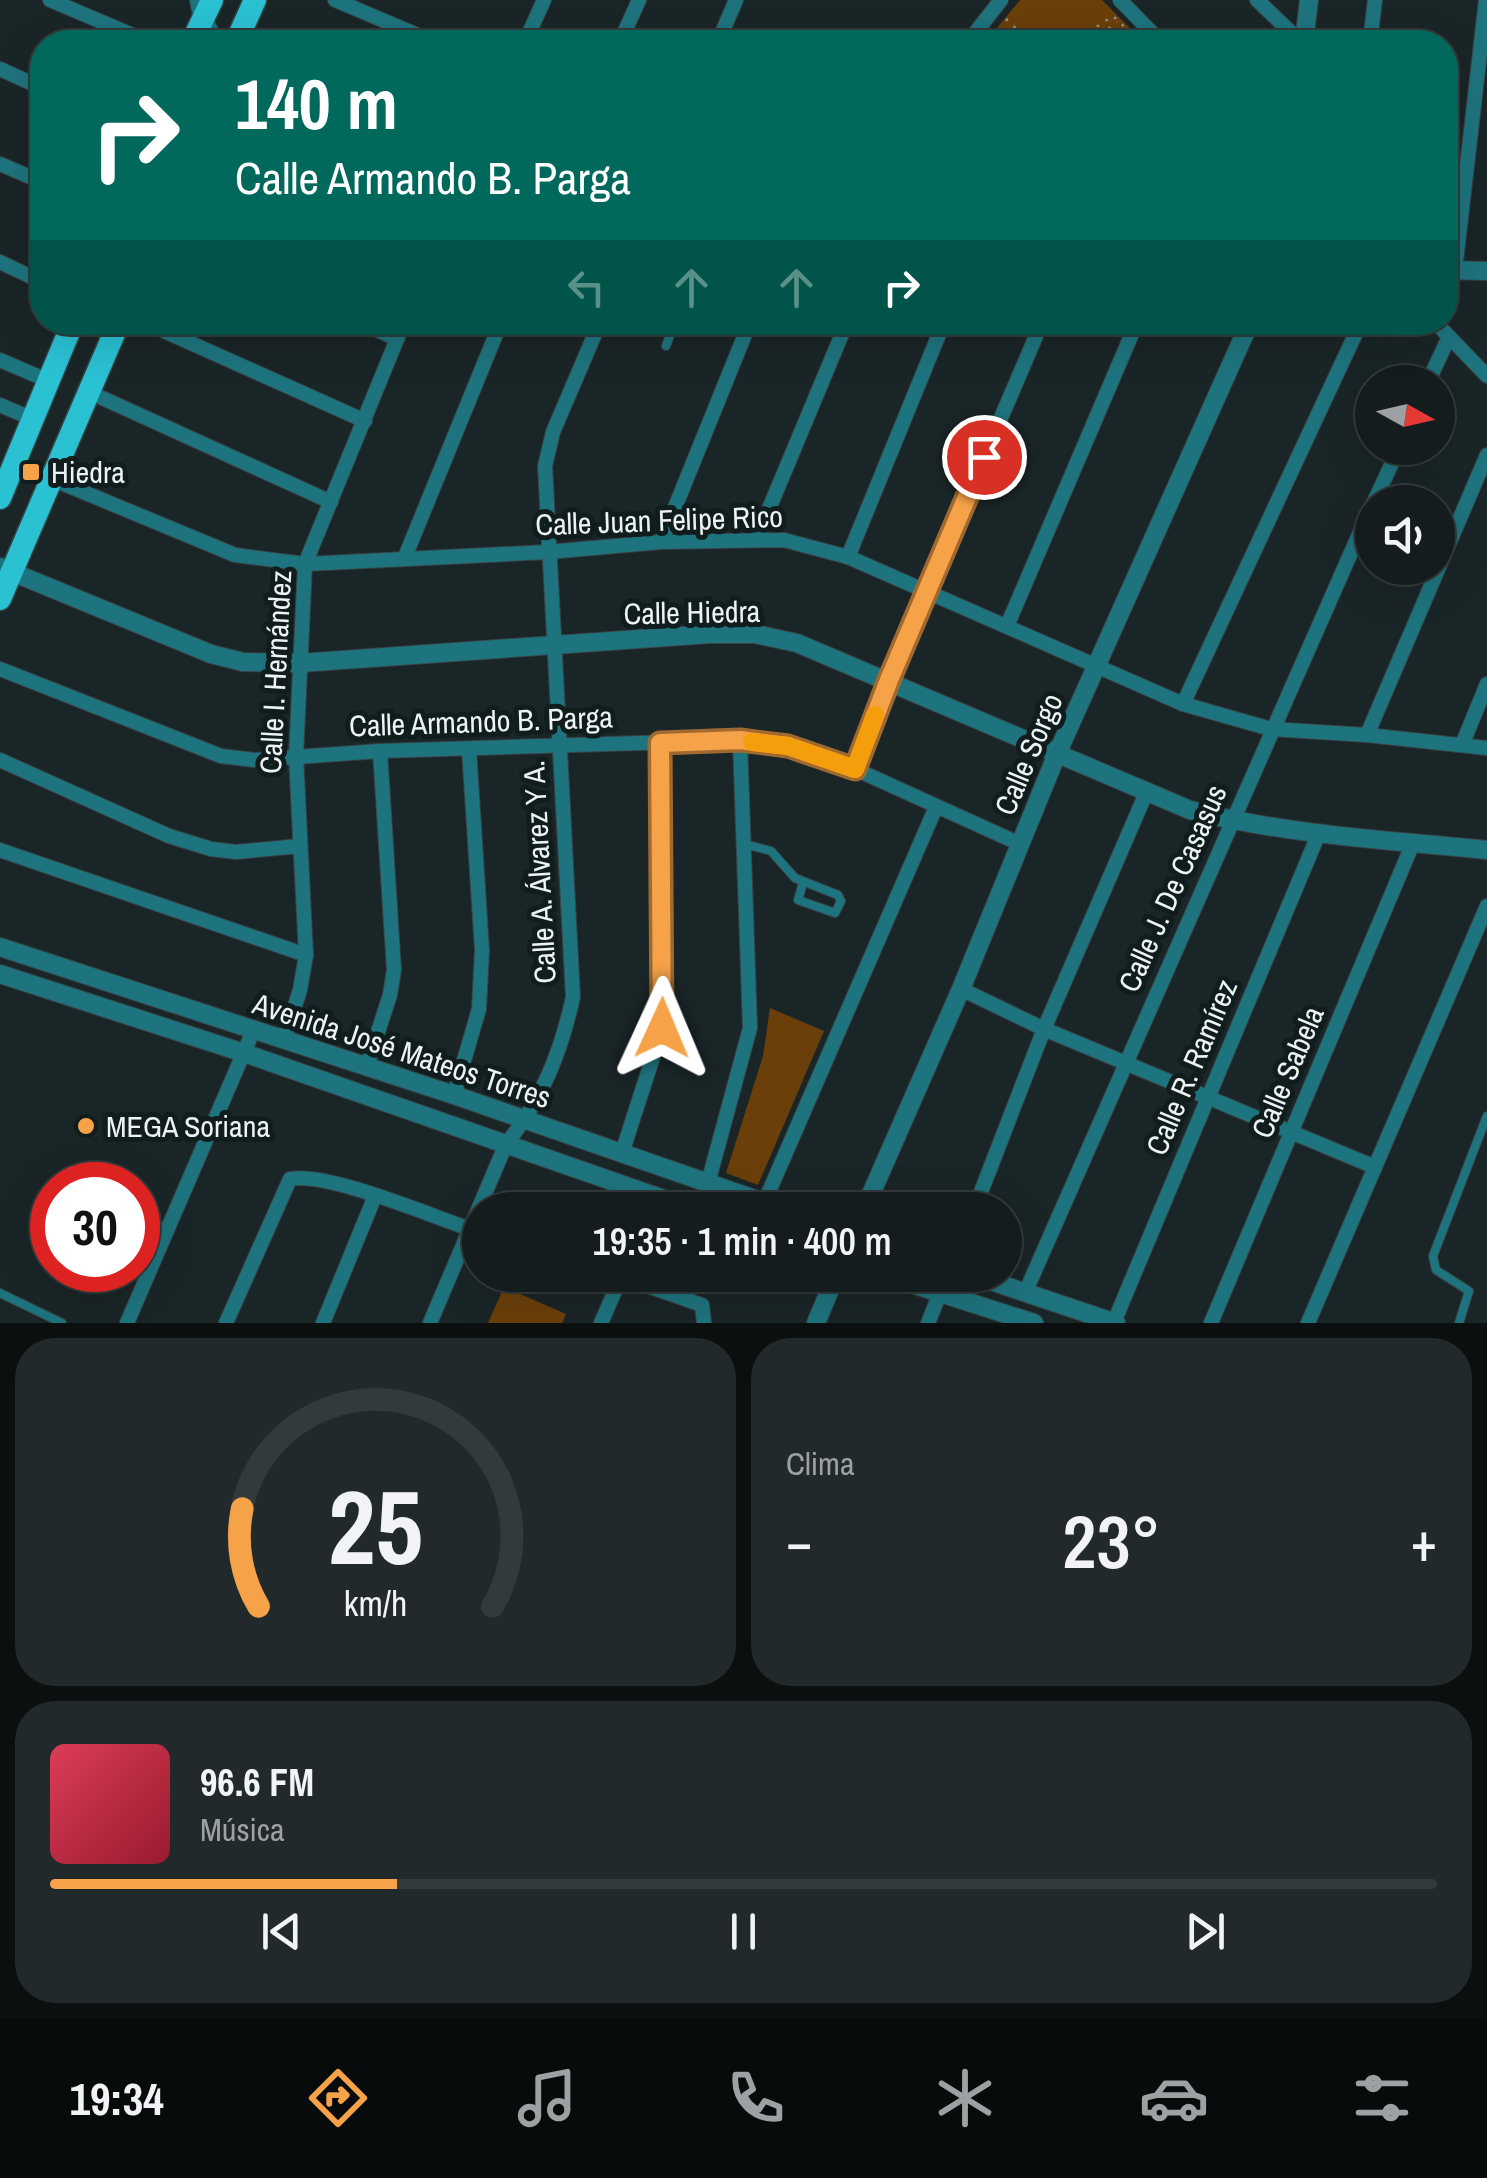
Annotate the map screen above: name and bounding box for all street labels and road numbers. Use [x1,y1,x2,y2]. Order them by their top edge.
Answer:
street label: Calle Juan Felipe Rico [535,496,783,544]
street label: Calle I. Hernández [250,569,300,775]
street label: Calle Hiedra [623,591,761,633]
street label: Calle Sorgo [984,687,1072,821]
street label: Calle Armando B. Parga [348,696,614,746]
street label: Calle A. Álvarez Y A. [513,759,565,985]
street label: Calle J. De Casasus [1108,778,1236,998]
street label: Calle R. Ramírez [1136,973,1246,1161]
street label: Avenida José Mateos Torres [247,983,556,1117]
street label: Calle Sabela [1241,1000,1333,1144]

